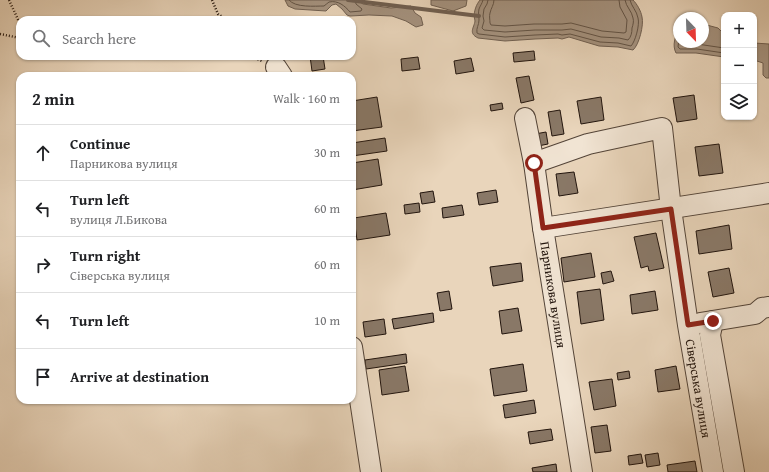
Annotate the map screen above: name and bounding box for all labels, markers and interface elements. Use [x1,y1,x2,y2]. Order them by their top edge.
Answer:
north arrow [673,12,709,48]
map controls [721,12,757,120]
button: + [721,12,757,48]
search box [16,16,356,60]
icon: search [30,27,52,49]
text: Search here [62,28,136,49]
button: − [721,48,757,84]
button: layers [721,84,757,120]
text: 2 min [32,86,74,111]
text: Walk · 160 m [273,89,340,108]
text: Continue [70,133,131,154]
icon: ahead [32,142,54,164]
text: 30 m [314,143,340,162]
text: Парникова вулиця [70,154,178,173]
route start [525,154,543,172]
text: Turn left [70,189,129,210]
icon: left [32,198,54,220]
text: 60 m [314,199,340,218]
text: вулиця Л.Бикова [70,210,167,229]
street label: Парникова вулиця [536,240,572,350]
text: Turn right [70,245,141,266]
icon: right [32,254,54,276]
text: 60 m [314,255,340,274]
text: Сіверська вулиця [70,266,170,285]
icon: left [32,310,54,332]
text: Turn left [70,310,129,331]
text: 10 m [314,311,340,330]
route end [704,312,722,330]
street label: Сіверська вулиця [681,338,717,440]
icon: arrive [32,366,54,388]
text: Arrive at destination [70,366,209,387]

